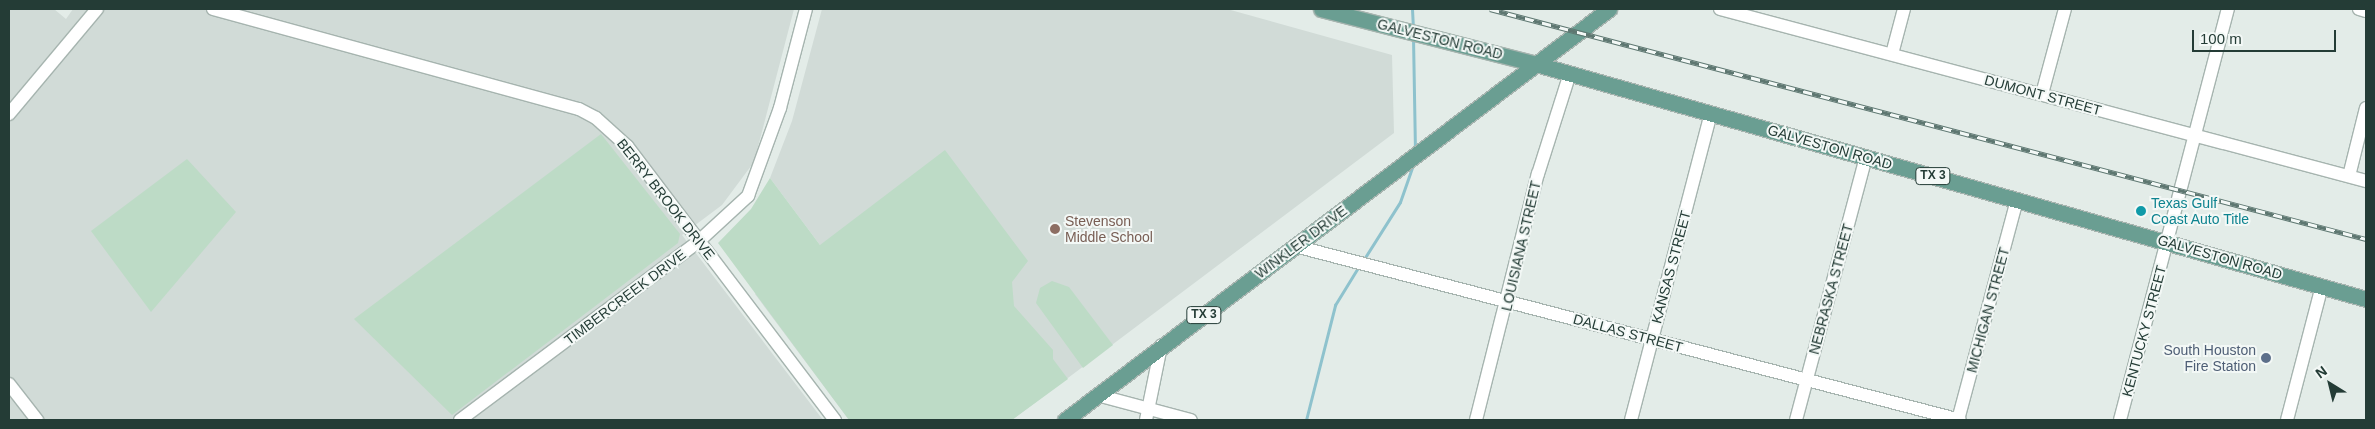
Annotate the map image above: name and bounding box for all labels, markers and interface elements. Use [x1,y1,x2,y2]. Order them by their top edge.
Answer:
street label: GALVESTON ROAD [1376,15,1504,63]
scale bar [2195,20,2339,52]
text: 100 m [2200,30,2242,47]
street label: DUMONT STREET [1983,71,2103,119]
street label: GALVESTON ROAD [1766,121,1894,173]
street label: BERRY BROOK DRIVE [613,135,719,263]
road number: TX 3 [1914,167,1952,186]
street label: LOUISIANA STREET [1498,179,1544,313]
place label: Texas Gulf Coast Auto Title [2151,195,2250,228]
street label: WINKLER DRIVE [1252,202,1350,282]
marker: Texas Gulf Coast Auto Title [2135,205,2147,217]
street label: KANSAS STREET [1648,209,1694,325]
place label: Stevenson Middle School [1065,213,1153,246]
street label: NEBRASKA STREET [1805,221,1857,357]
marker: Stevenson Middle School [1049,223,1061,235]
street label: GALVESTON ROAD [2156,231,2284,283]
street label: MICHIGAN STREET [1963,245,2013,375]
street label: TIMBERCREEK DRIVE [561,246,689,348]
street label: KENTUCKY STREET [2118,263,2170,399]
road number: TX 3 [1185,306,1223,324]
street label: DALLAS STREET [1571,310,1685,356]
place label: South Houston Fire Station [2163,342,2256,374]
marker: South Houston Fire Station [2260,352,2272,364]
north arrow [2305,359,2355,409]
text: N [2312,362,2330,381]

